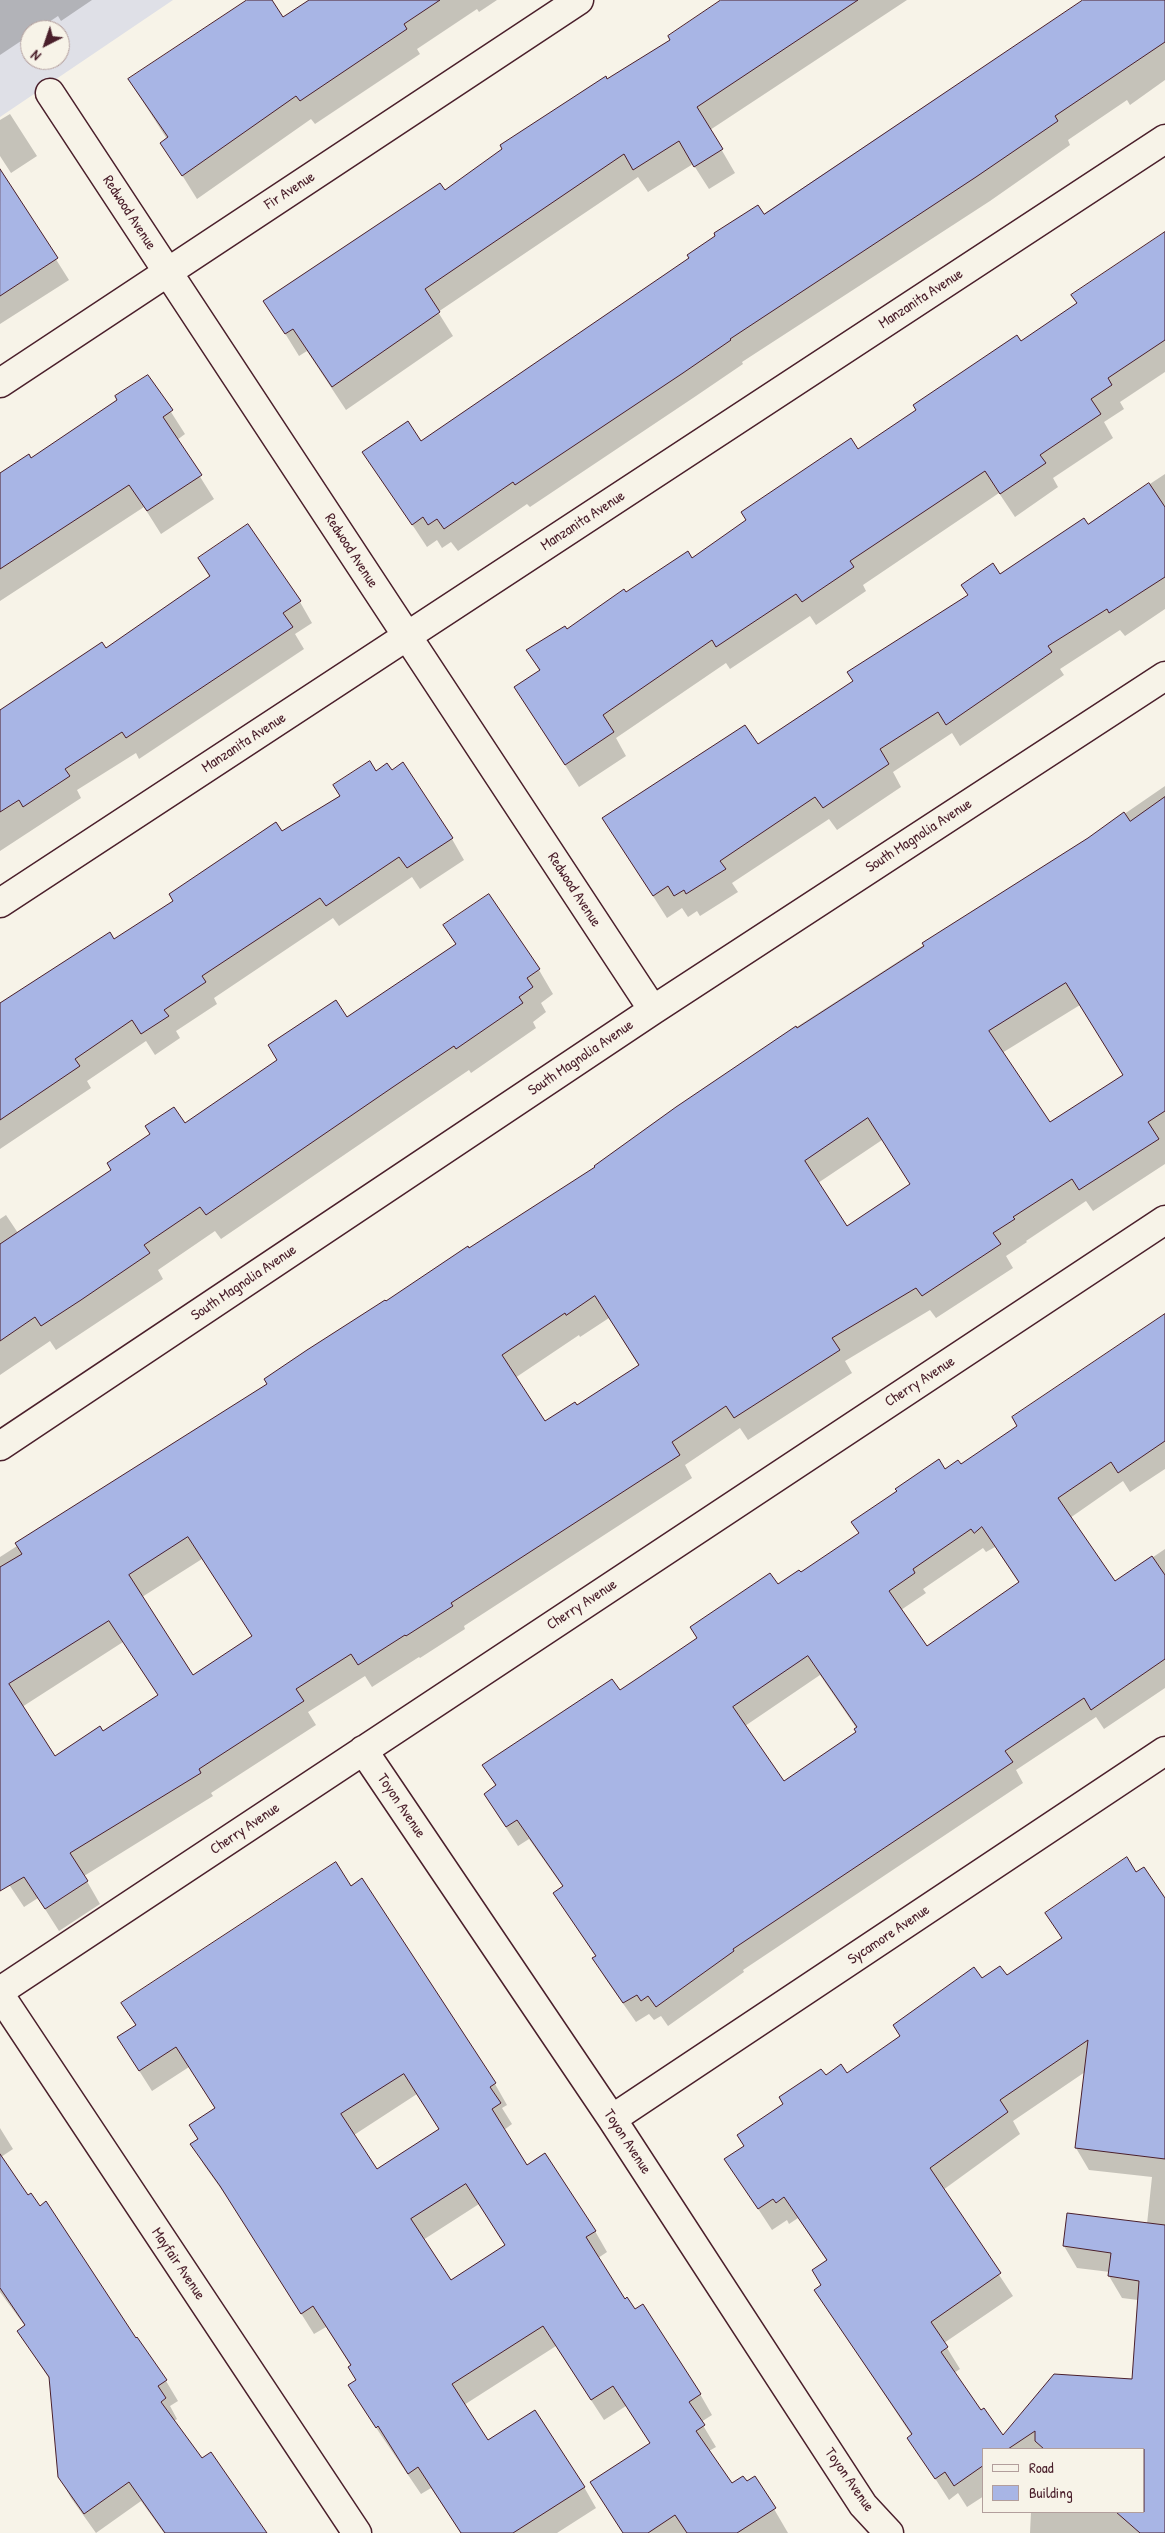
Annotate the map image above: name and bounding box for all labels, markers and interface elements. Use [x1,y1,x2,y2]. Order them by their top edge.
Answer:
north arrow [20,20,70,70]
text: N [26,46,45,66]
street label: Fir Avenue [262,168,318,214]
street label: Redwood Avenue [98,172,160,254]
street label: Manzanita Avenue [876,265,966,333]
street label: Manzanita Avenue [538,487,628,555]
street label: Redwood Avenue [320,510,382,592]
street label: Manzanita Avenue [199,709,289,777]
street label: South Magnolia Avenue [863,795,975,877]
street label: Redwood Avenue [543,849,605,931]
street label: South Magnolia Avenue [525,1016,637,1100]
street label: South Magnolia Avenue [188,1241,300,1325]
street label: Cherry Avenue [882,1353,958,1411]
street label: Cherry Avenue [544,1576,620,1634]
street label: Toyon Avenue [373,1770,429,1842]
street label: Cherry Avenue [207,1799,283,1859]
street label: Sycamore Avenue [845,1901,933,1969]
street label: Toyon Avenue [599,2106,655,2178]
street label: Mayfair Avenue [147,2225,209,2303]
street label: Toyon Avenue [820,2445,878,2515]
legend [982,2448,1145,2513]
text: Road [1029,2457,1054,2478]
text: Building [1029,2482,1073,2503]

